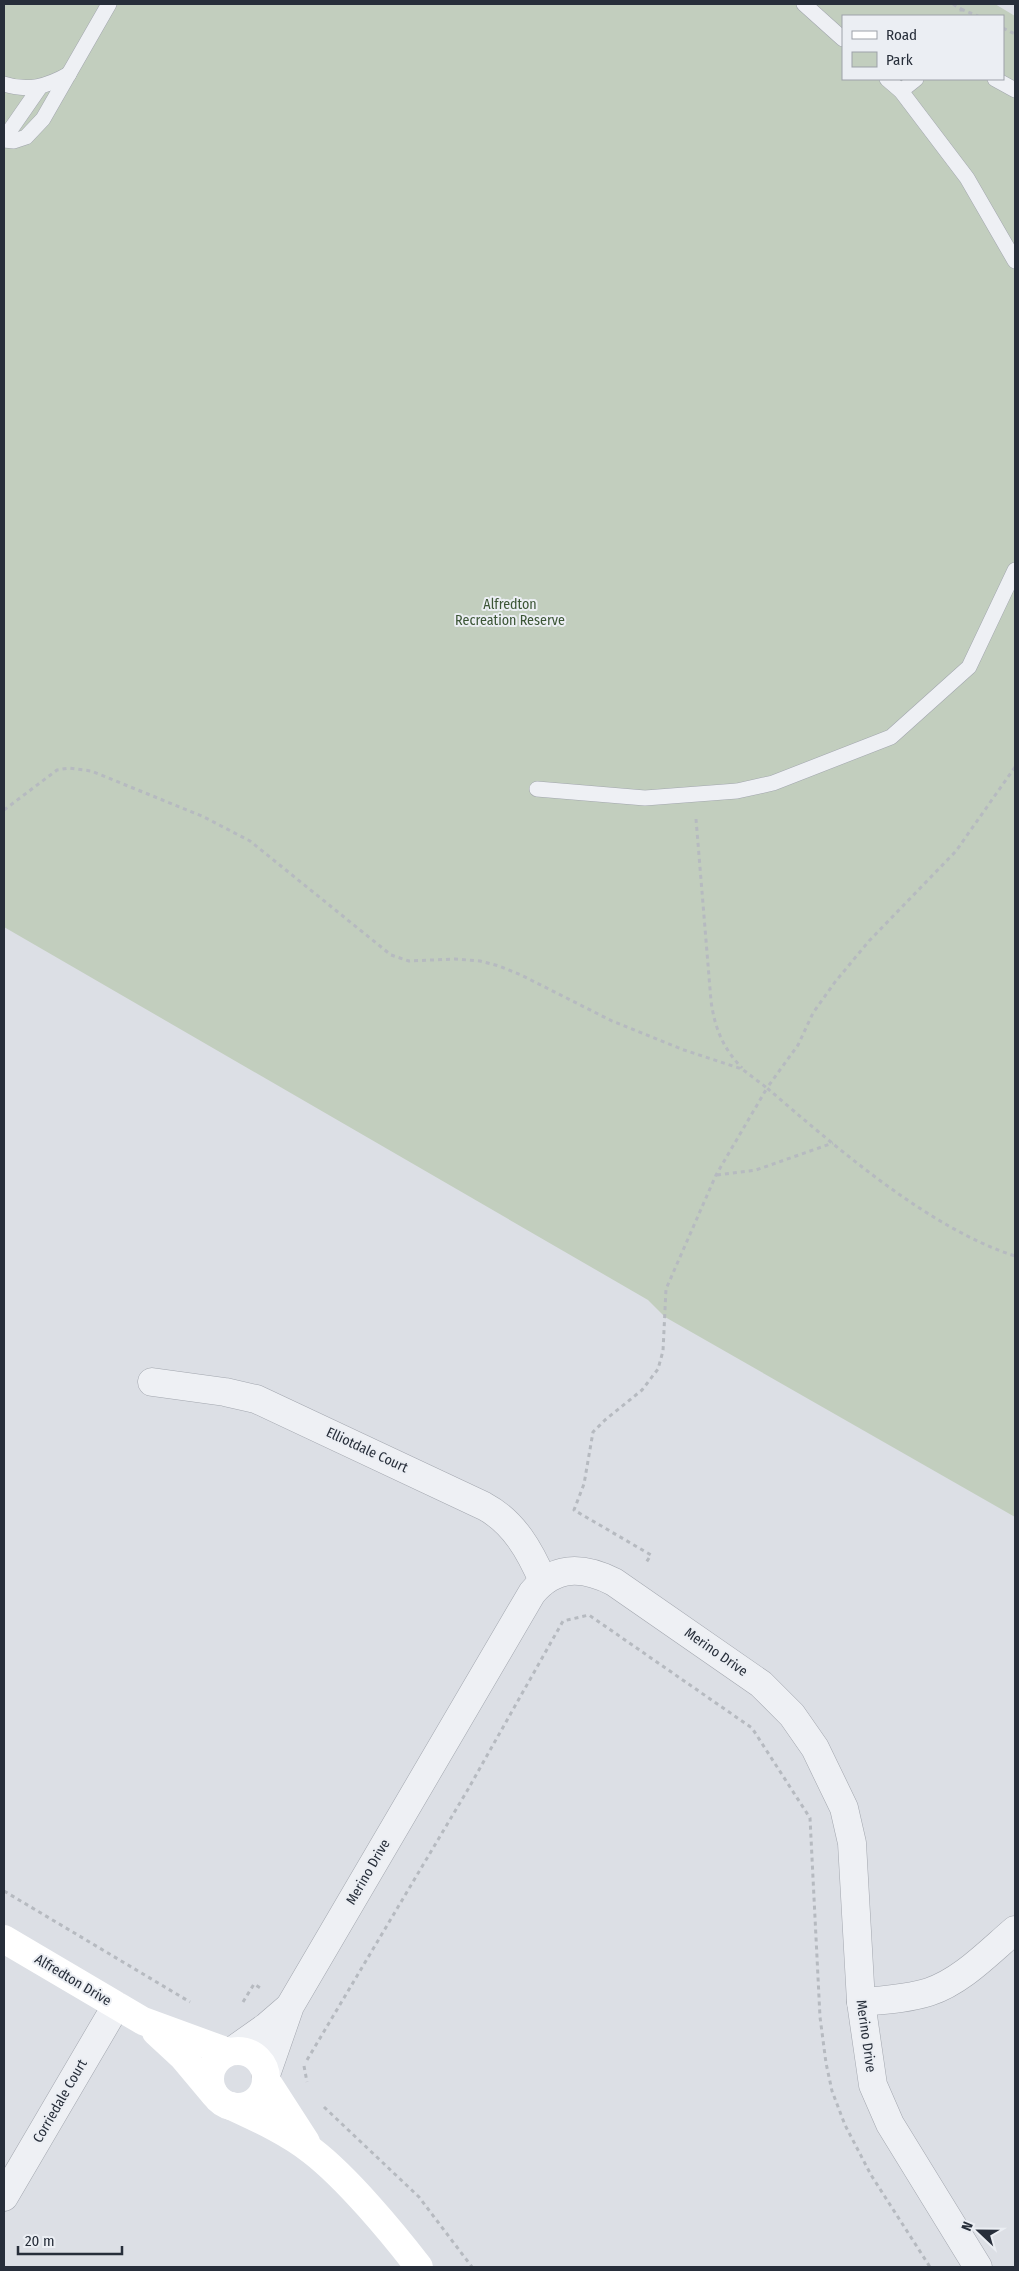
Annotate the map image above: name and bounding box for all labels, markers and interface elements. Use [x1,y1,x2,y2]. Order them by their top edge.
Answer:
legend [842,15,1004,80]
text: Road [886,26,917,44]
text: Park [886,51,913,69]
park label: Alfredton Recreation Reserve [455,596,565,629]
street label: Elliotdale Court [323,1424,411,1477]
street label: Merino Drive [681,1624,751,1680]
street label: Merino Drive [342,1836,394,1908]
street label: Alfredton Drive [32,1950,114,2010]
street label: Merino Drive [853,1999,880,2073]
street label: Corriedale Court [29,2056,91,2146]
north arrow [954,2206,1004,2256]
text: N [958,2219,977,2233]
scale bar [18,2224,121,2256]
text: 20 m [25,2232,55,2250]

